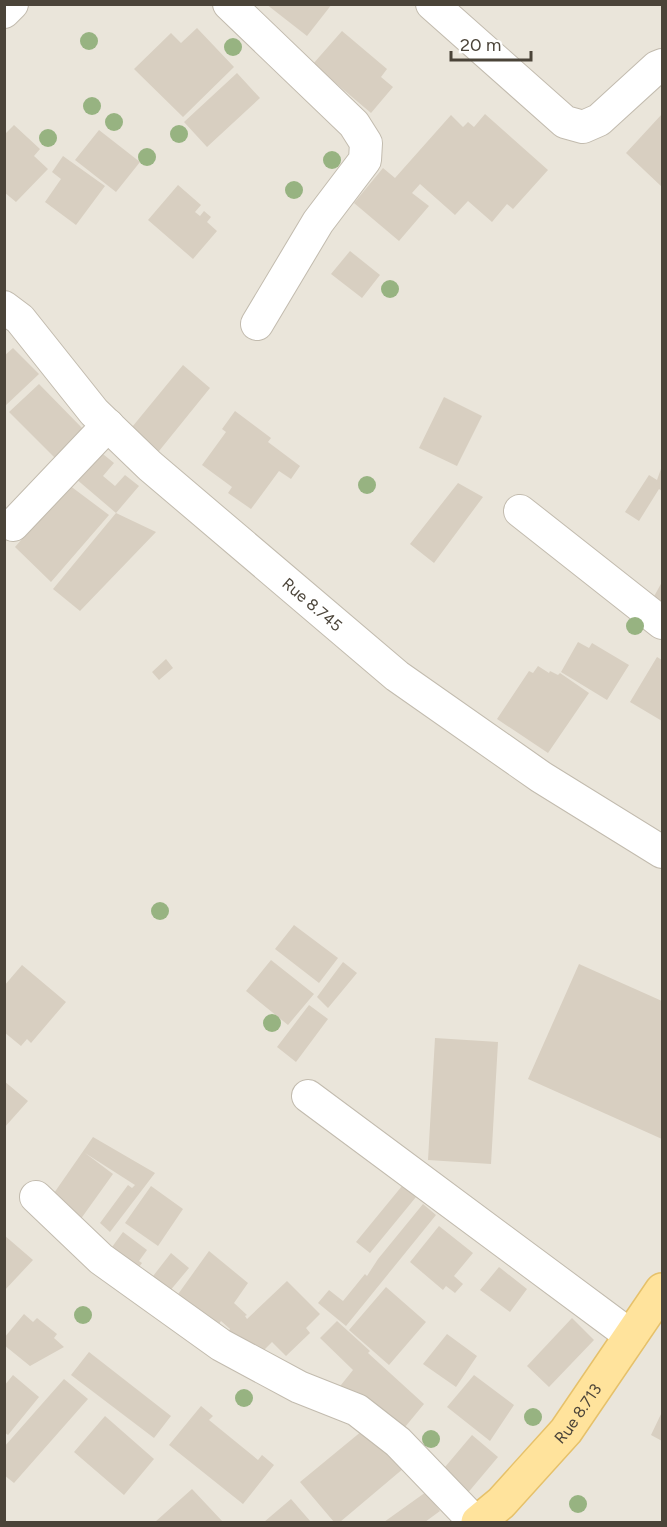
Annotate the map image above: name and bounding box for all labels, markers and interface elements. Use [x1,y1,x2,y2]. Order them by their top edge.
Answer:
scale bar [451,24,530,62]
text: 20 m [460,34,501,56]
street label: Rue 8.745 [278,574,346,635]
street label: Rue 8.713 [550,1380,606,1448]

